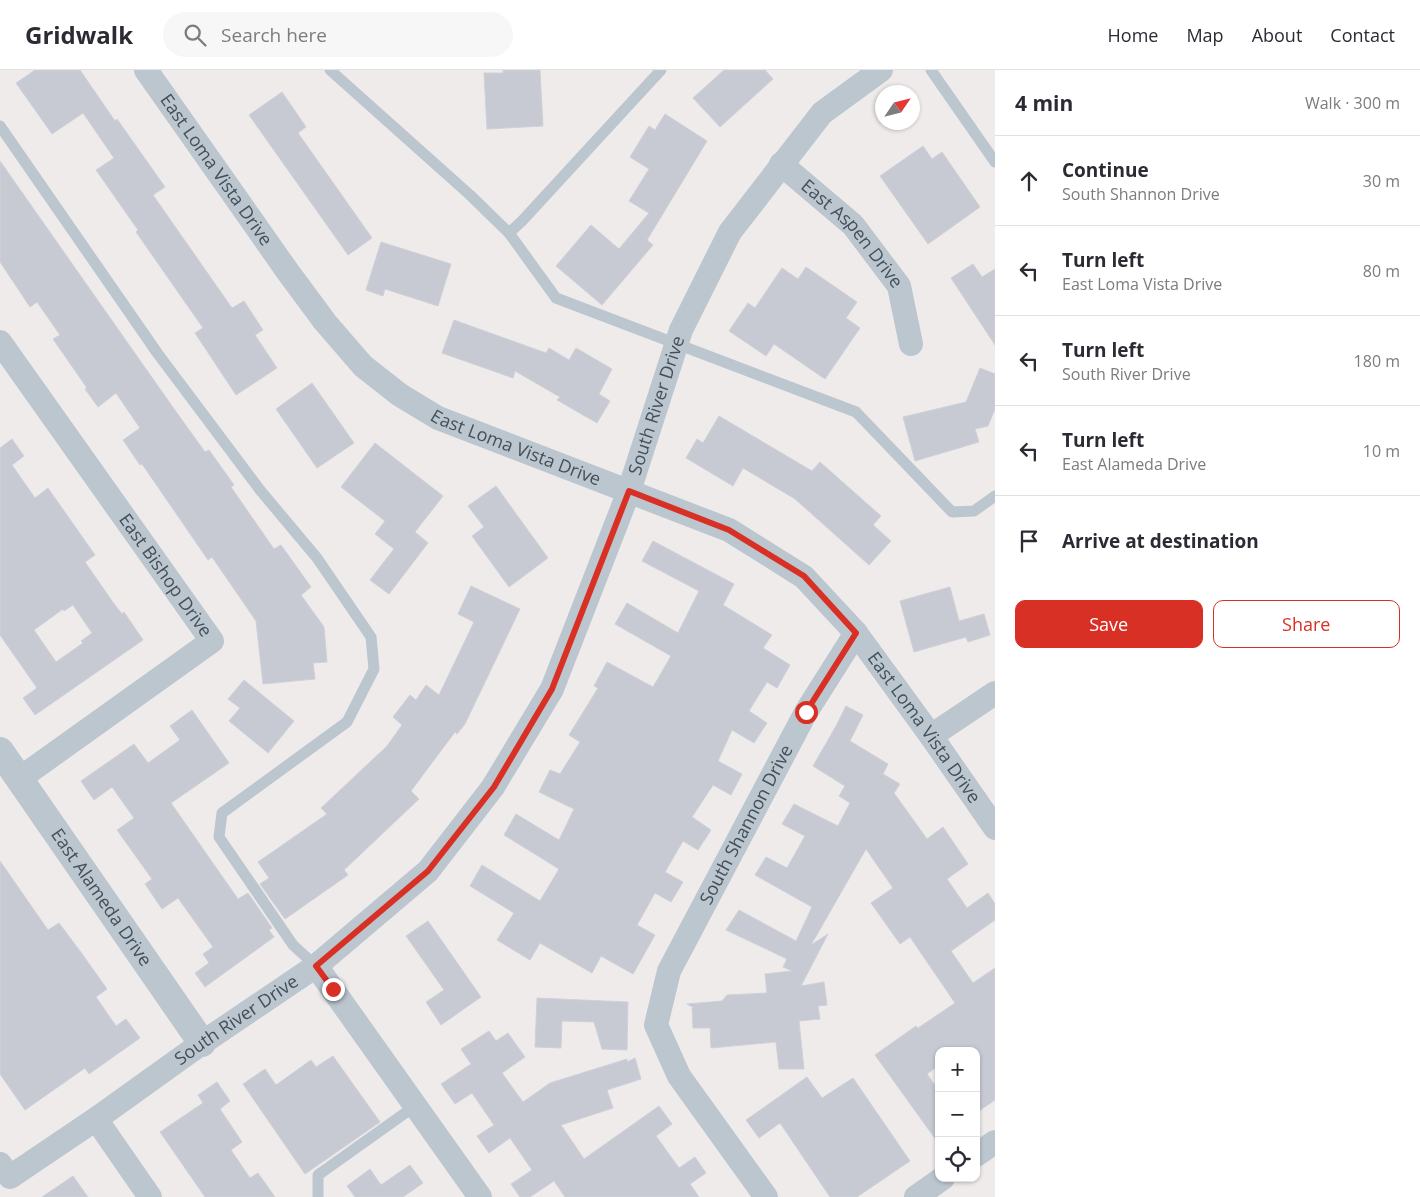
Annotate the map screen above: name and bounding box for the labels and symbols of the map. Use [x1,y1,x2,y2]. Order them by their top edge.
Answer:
north arrow [875,85,920,130]
street label: East Loma Vista Drive [155,89,279,250]
street label: East Aspen Drive [797,173,909,292]
street label: South River Drive [622,333,689,478]
street label: East Loma Vista Drive [426,403,605,491]
street label: East Bishop Drive [114,508,218,641]
street label: East Loma Vista Drive [863,647,987,807]
route start [795,701,818,724]
street label: South Shannon Drive [693,740,798,908]
street label: East Alameda Drive [46,823,158,970]
street label: South River Drive [169,969,302,1070]
route end [322,978,345,1001]

